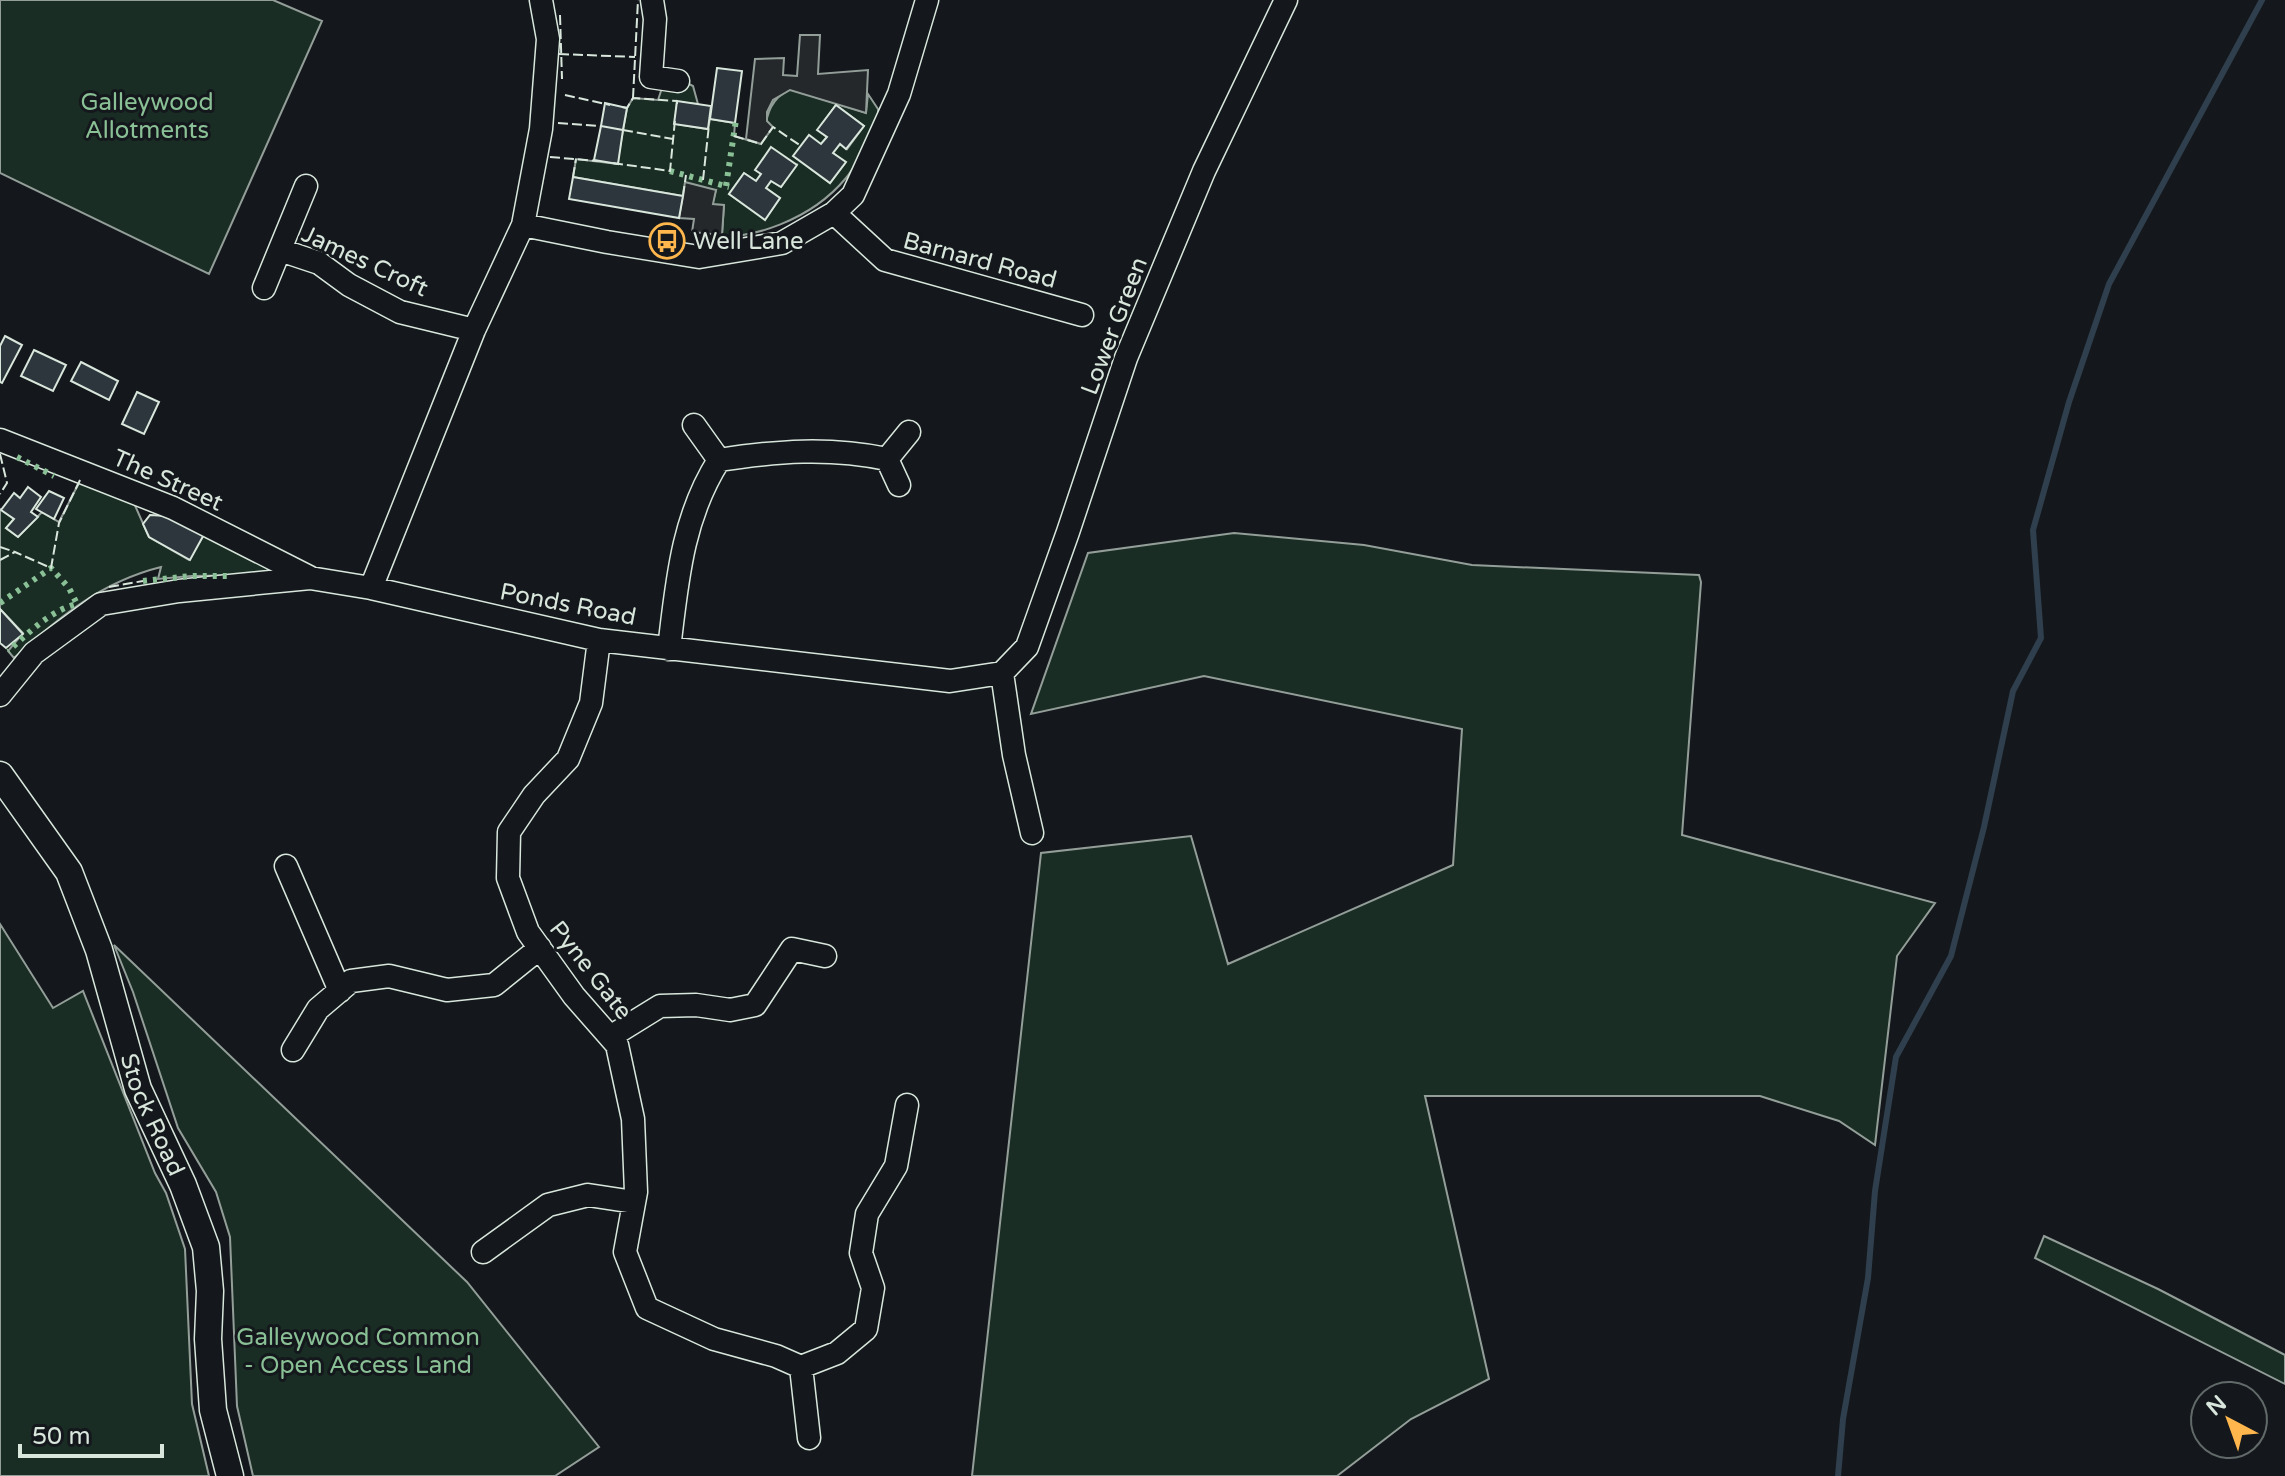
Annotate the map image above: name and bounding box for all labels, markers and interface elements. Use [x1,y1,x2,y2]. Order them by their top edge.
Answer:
park label: Galleywood Allotments [80,88,214,145]
street label: James Croft [297,220,433,303]
bus stop icon: Well Lane [648,222,686,260]
street label: Barnard Road [900,226,1060,295]
place label: Well Lane [693,227,803,256]
street label: Lower Green [1075,253,1154,399]
street label: The Street [108,443,227,518]
street label: Ponds Road [497,577,639,632]
street label: Pyne Gate [543,915,638,1025]
street label: Stock Road [114,1050,191,1181]
park label: Galleywood Common - Open Access Land [236,1323,480,1380]
north arrow [2189,1380,2269,1460]
text: N [2201,1390,2232,1421]
scale bar [20,1408,162,1458]
text: 50 m [32,1422,90,1451]

